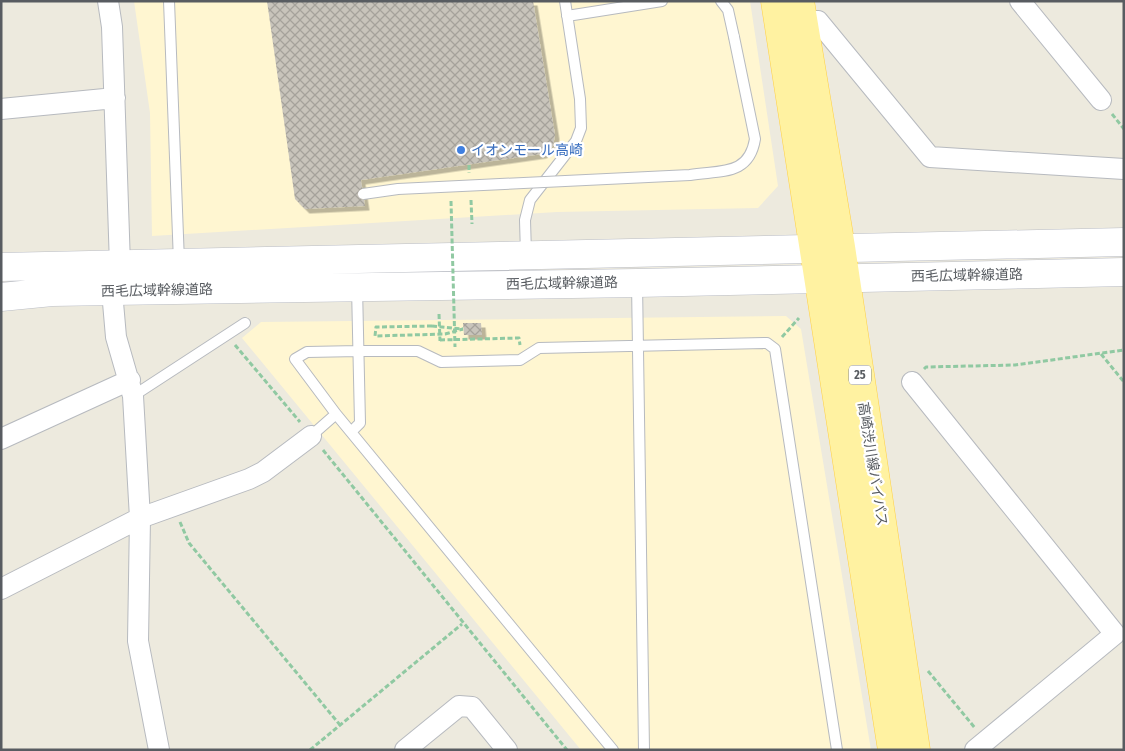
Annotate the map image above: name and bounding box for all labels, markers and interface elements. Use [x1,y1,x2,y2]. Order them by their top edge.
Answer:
place label: イオンモール高崎 [471,142,583,159]
marker: イオンモール高崎 [455,144,467,156]
street label: 西毛広域幹線道路 [911,266,1023,285]
street label: 西毛広域幹線道路 [506,274,618,293]
street label: 西毛広域幹線道路 [101,281,213,300]
road number: 25 [849,366,871,384]
street label: 高崎渋川線バイパス [854,401,891,528]

